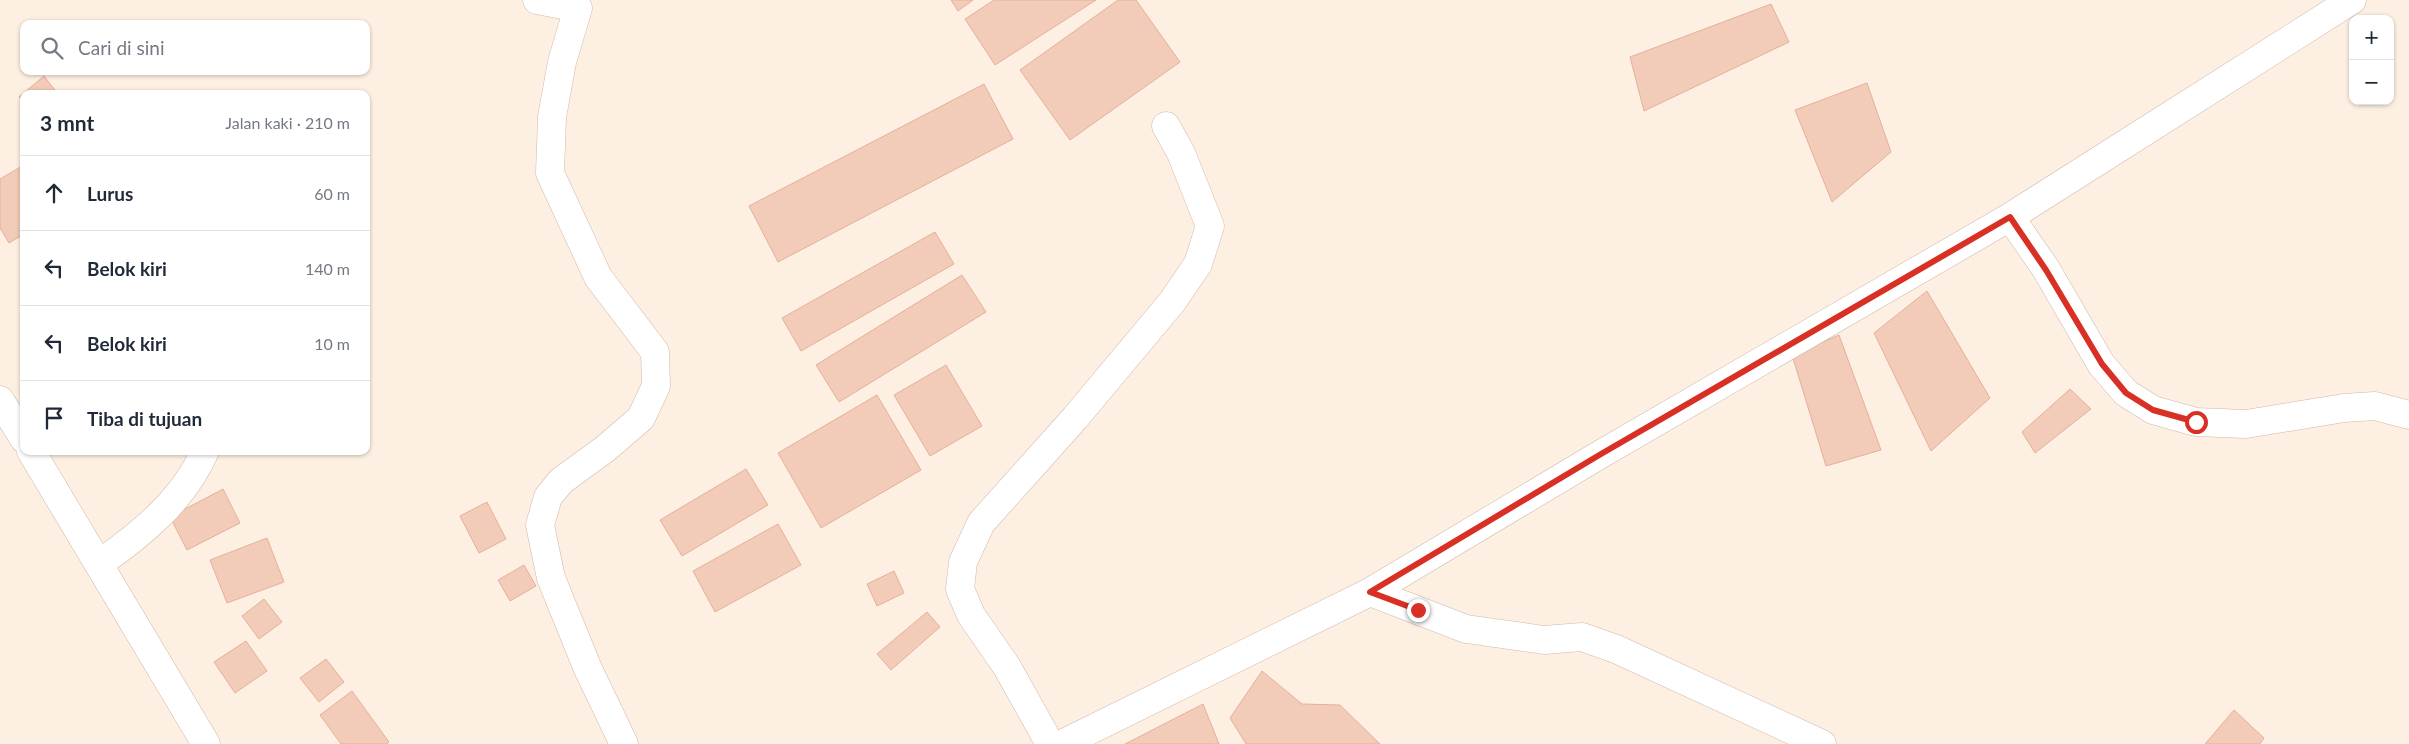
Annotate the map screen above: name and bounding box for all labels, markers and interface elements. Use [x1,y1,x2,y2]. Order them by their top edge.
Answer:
map controls [2349,15,2394,105]
button: + [2349,15,2394,60]
search box [20,20,370,75]
icon: search [38,34,66,62]
text: Cari di sini [78,36,165,59]
button: − [2349,60,2394,105]
text: 3 mnt [40,110,94,135]
text: Jalan kaki · 210 m [225,113,350,132]
icon: ahead [40,179,68,207]
text: Lurus [87,182,133,205]
text: 60 m [314,184,350,203]
icon: left [40,254,68,282]
text: Belok kiri [87,257,167,280]
text: 140 m [305,259,350,278]
icon: left [40,329,68,357]
text: Belok kiri [87,332,167,355]
text: 10 m [314,334,350,353]
icon: arrive [40,404,68,432]
text: Tiba di tujuan [87,407,202,430]
route start [2185,411,2208,434]
route end [1407,599,1430,622]

